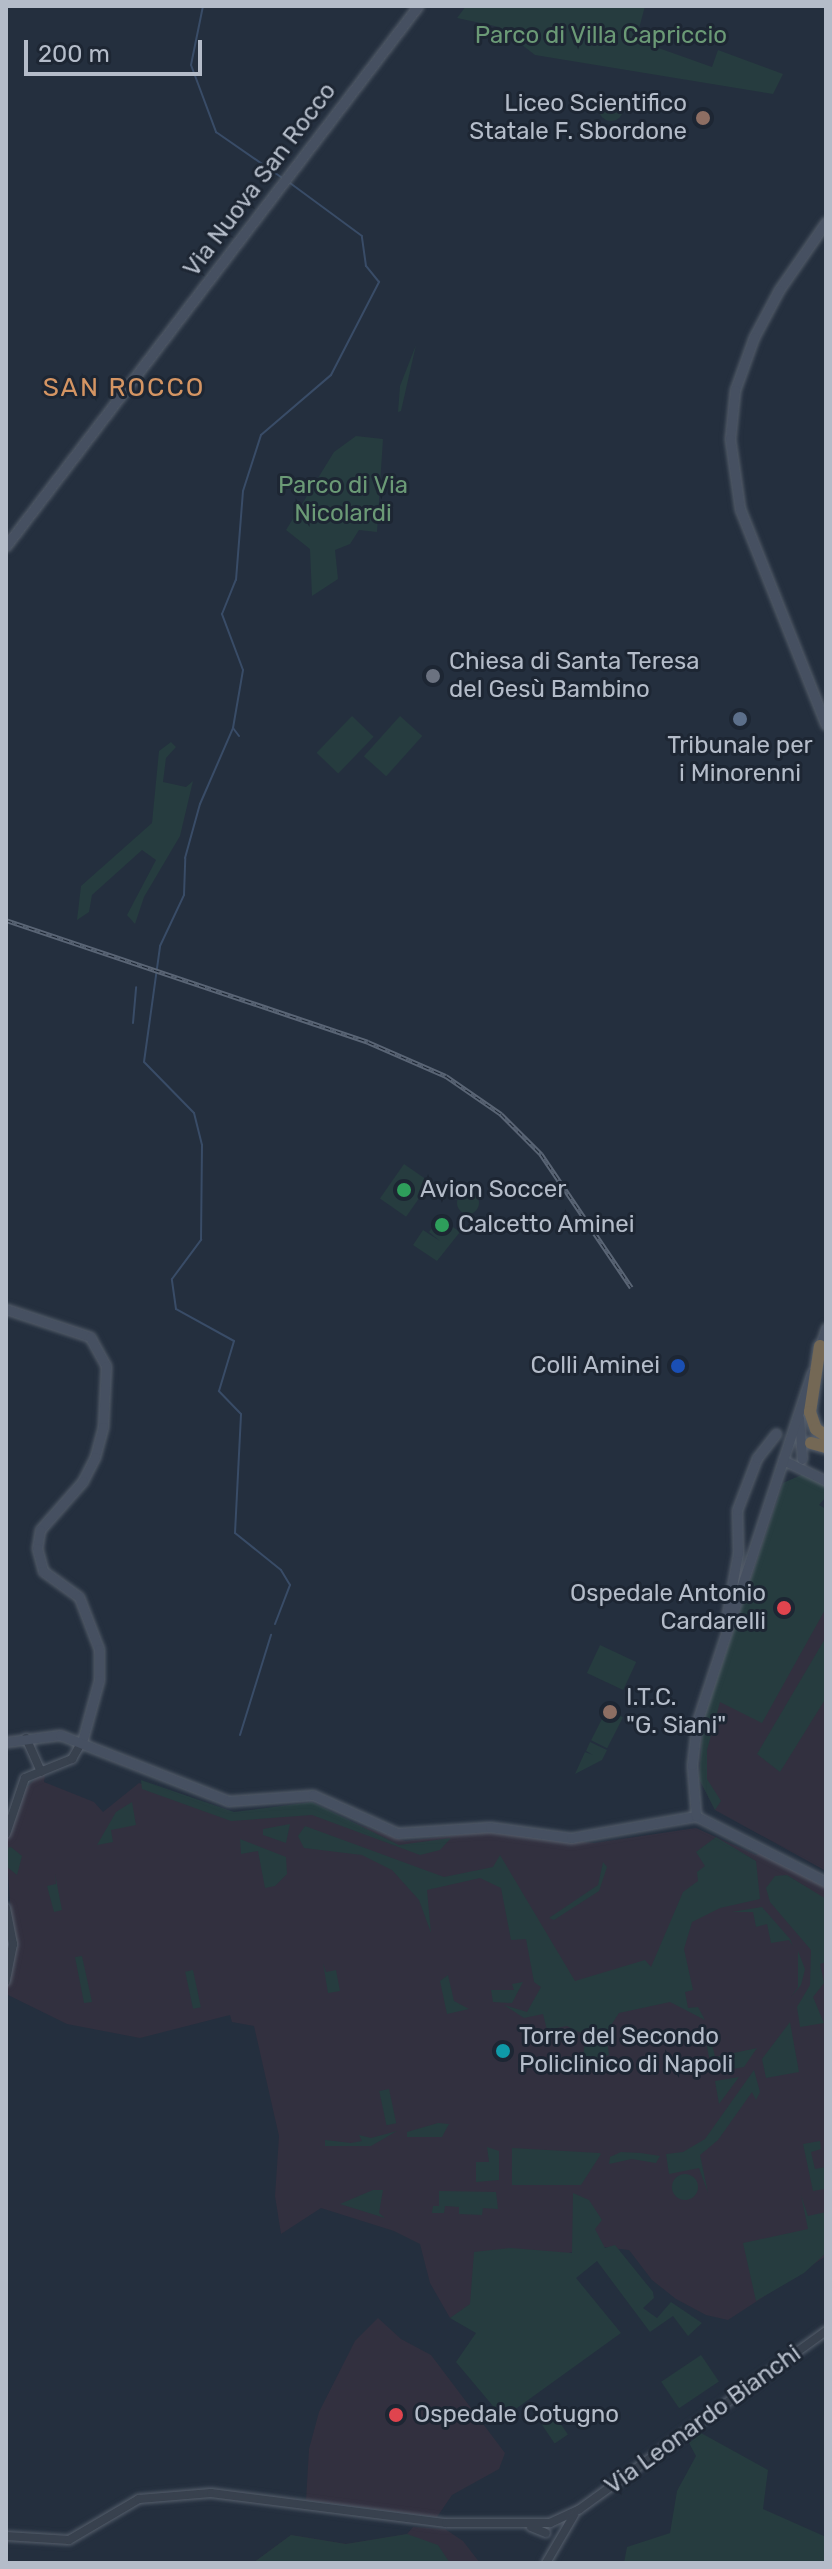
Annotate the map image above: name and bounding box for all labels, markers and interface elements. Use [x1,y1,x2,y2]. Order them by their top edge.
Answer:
park label: Parco di Villa Capriccio [475,22,727,50]
scale bar [28,24,206,74]
text: 200 m [38,40,110,68]
street label: Via Nuova San Rocco [178,77,342,283]
place label: Liceo Scientifico Statale F. Sbordone [469,90,687,146]
marker: Liceo Scientifico Statale F. Sbordone [694,109,712,127]
district label: SAN ROCCO [43,372,205,404]
park label: Parco di Via Nicolardi [278,472,408,528]
place label: Chiesa di Santa Teresa del Gesù Bambino [449,648,700,704]
marker: Chiesa di Santa Teresa del Gesù Bambino [424,667,442,685]
marker: Tribunale per i Minorenni [731,710,749,728]
place label: Tribunale per i Minorenni [667,732,813,788]
place label: Avion Soccer [420,1176,566,1204]
marker: Avion Soccer [395,1181,413,1199]
place label: Calcetto Aminei [458,1211,635,1239]
marker: Calcetto Aminei [433,1216,451,1234]
place label: Colli Aminei [530,1352,660,1380]
marker: Colli Aminei [667,1355,689,1377]
place label: Ospedale Antonio Cardarelli [569,1580,766,1636]
marker: Ospedale Antonio Cardarelli [773,1597,795,1619]
place label: I.T.C. "G. Siani" [626,1684,726,1740]
marker: I.T.C. "G. Siani" [601,1703,619,1721]
place label: Torre del Secondo Policlinico di Napoli [519,2023,733,2079]
marker: Torre del Secondo Policlinico di Napoli [494,2042,512,2060]
street label: Via Leonardo Bianchi [599,2339,807,2501]
place label: Ospedale Cotugno [414,2401,619,2429]
marker: Ospedale Cotugno [385,2404,407,2426]

